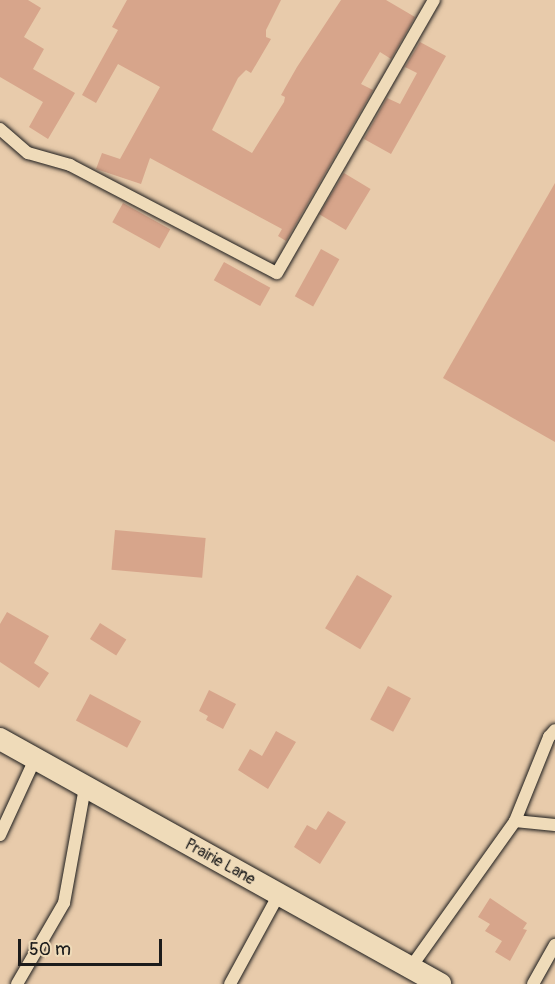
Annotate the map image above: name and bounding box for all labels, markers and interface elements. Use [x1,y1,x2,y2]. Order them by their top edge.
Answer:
street label: Prairie Lane [182,835,258,889]
scale bar [21,927,165,965]
text: 50 m [29,938,71,961]

